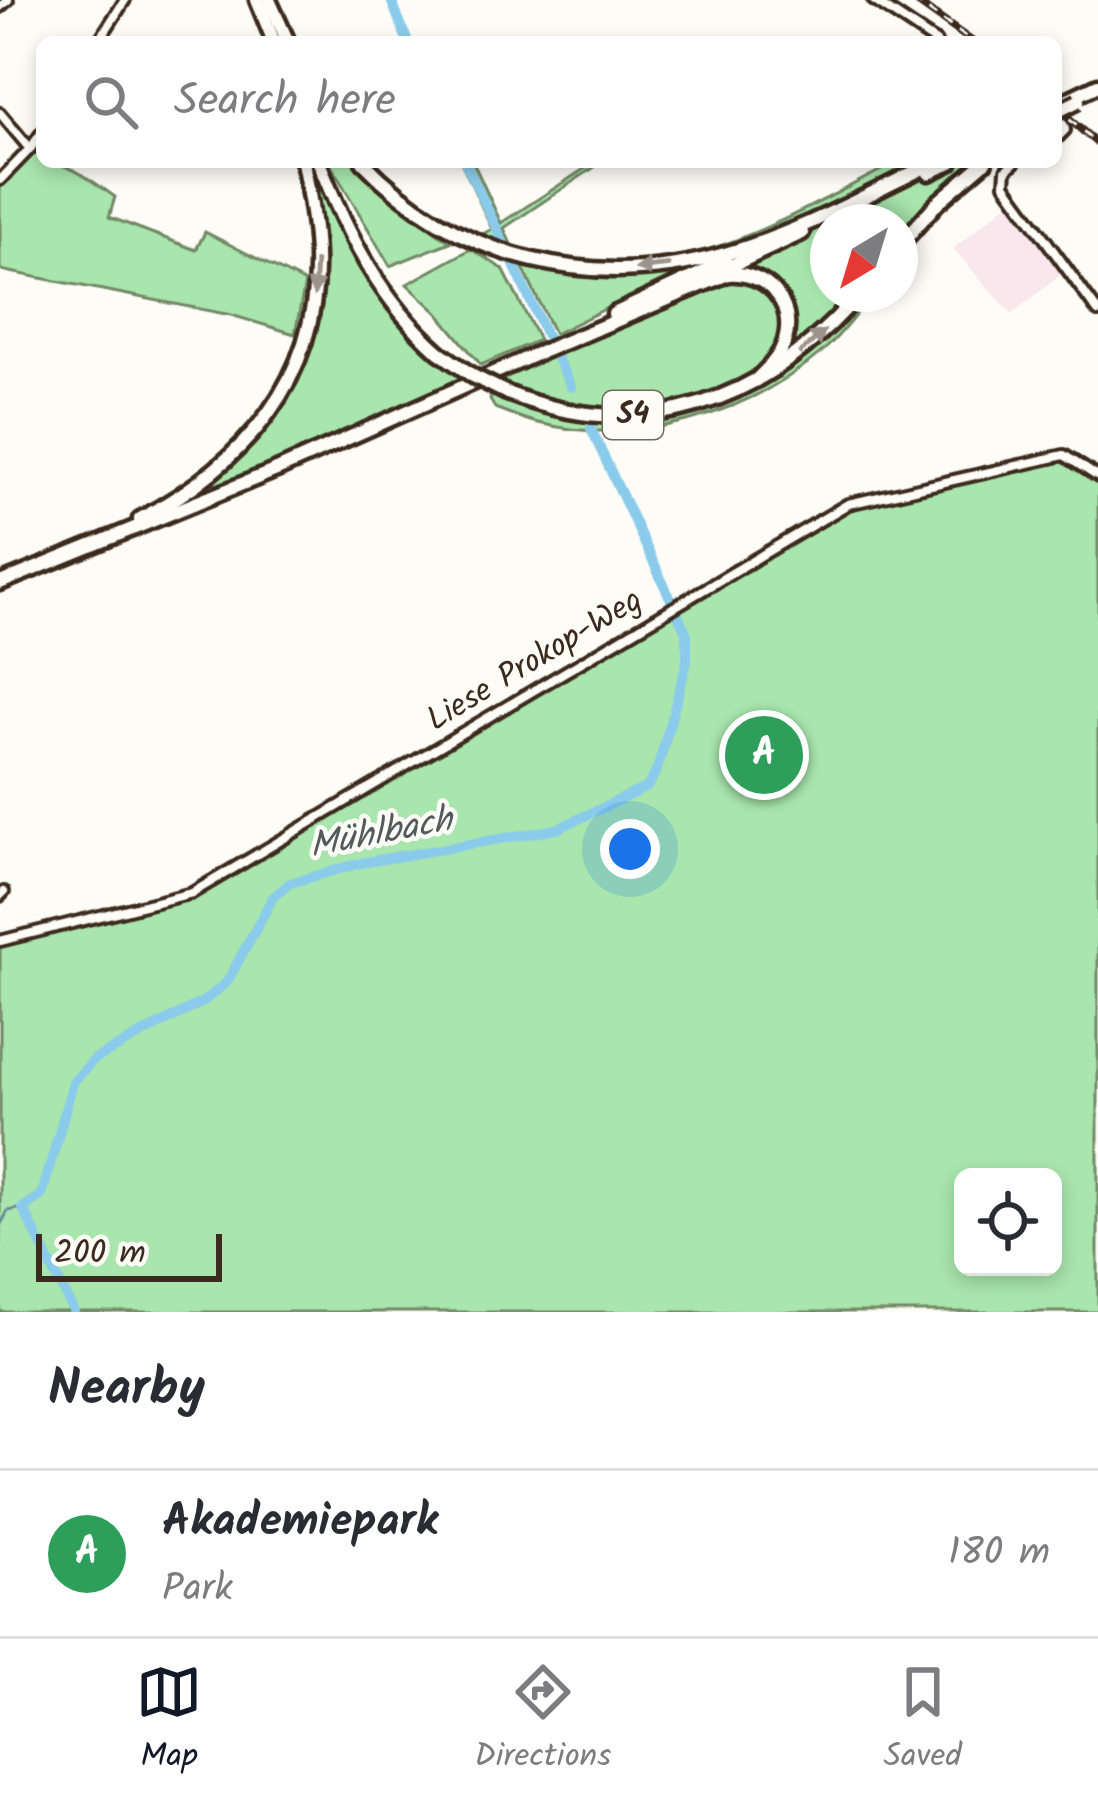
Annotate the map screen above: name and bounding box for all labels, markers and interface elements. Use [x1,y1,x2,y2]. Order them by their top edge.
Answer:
search box [36,36,1062,168]
text: Search here [174,66,396,138]
icon: search [78,69,144,135]
north arrow [810,204,918,312]
one-way arrow [634,258,671,277]
one-way arrow [305,260,324,298]
one-way arrow [797,329,826,356]
road number: S4 [603,391,663,439]
street label: Liese Prokop-Weg [417,575,653,747]
pin: A [725,710,803,800]
water label: Mühlbach [304,792,460,876]
your location [600,819,660,879]
map controls [954,1168,1062,1276]
button: locate [954,1168,1062,1276]
scale bar [36,1228,222,1281]
text: 200 m [54,1228,146,1281]
text: Nearby [48,1350,205,1431]
text: Akademiepark [162,1487,438,1559]
text: A [75,1523,99,1585]
text: 180 m [948,1523,1050,1585]
text: Park [162,1559,233,1621]
tab: Map [136,1659,202,1784]
tab: Directions [474,1659,611,1784]
tab: Saved [884,1659,962,1784]

